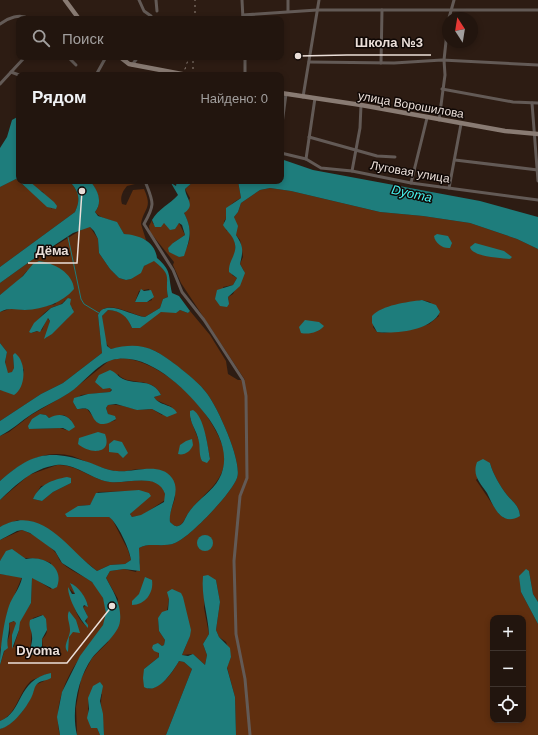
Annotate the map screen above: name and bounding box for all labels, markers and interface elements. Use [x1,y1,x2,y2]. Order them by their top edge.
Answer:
north arrow [442,12,478,48]
search box [16,16,284,60]
icon: search [30,27,52,49]
text: Поиск [62,30,104,47]
callout: Школа №3 [347,30,431,55]
text: Школа №3 [355,35,423,50]
text: Рядом [32,88,87,107]
street label: улица Ворошилова [357,89,465,121]
text: Найдено: 0 [200,91,268,106]
street label: Луговая улица [369,158,451,186]
water label: Dyoma [390,182,434,205]
callout: Дёма [28,238,77,263]
text: Дёма [35,243,69,258]
map controls [490,615,526,723]
button: + [490,615,526,651]
callout: Dyoma [8,638,67,663]
text: Dyoma [16,643,60,658]
button: − [490,651,526,687]
button: locate [490,687,526,723]

